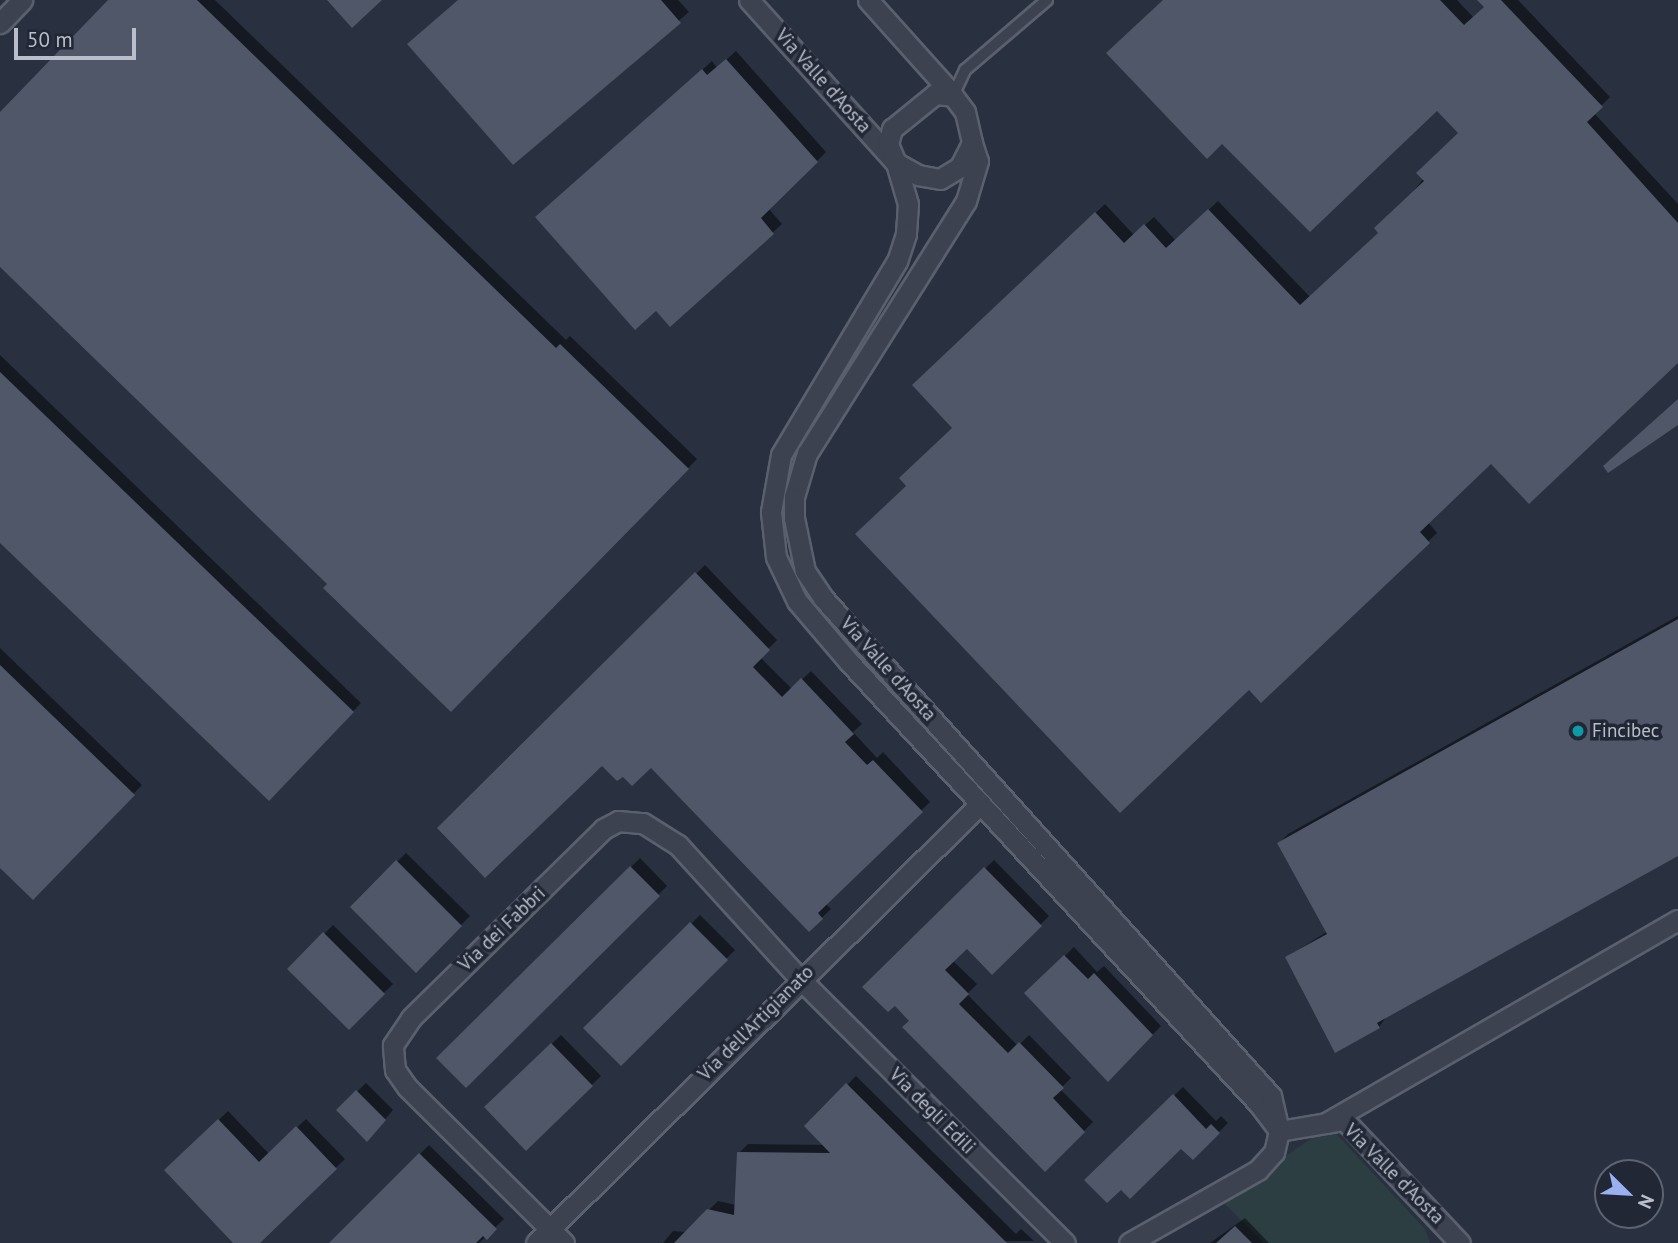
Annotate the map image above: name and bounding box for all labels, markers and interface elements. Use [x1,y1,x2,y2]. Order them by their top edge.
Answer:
scale bar [18,14,140,58]
street label: Via Valle d'Aosta [770,24,876,138]
text: 50 m [27,26,73,53]
street label: Via Valle d'Aosta [835,612,941,726]
place label: Fincibec [1592,720,1659,742]
marker: Fincibec [1570,723,1586,739]
street label: Via dei Fabbri [454,882,550,976]
street label: Via dell'Artigianato [694,961,818,1085]
street label: Via degli Edili [884,1063,980,1159]
street label: Via Valle d'Aosta [1339,1119,1449,1229]
north arrow [1594,1159,1664,1229]
text: N [1633,1191,1660,1212]

